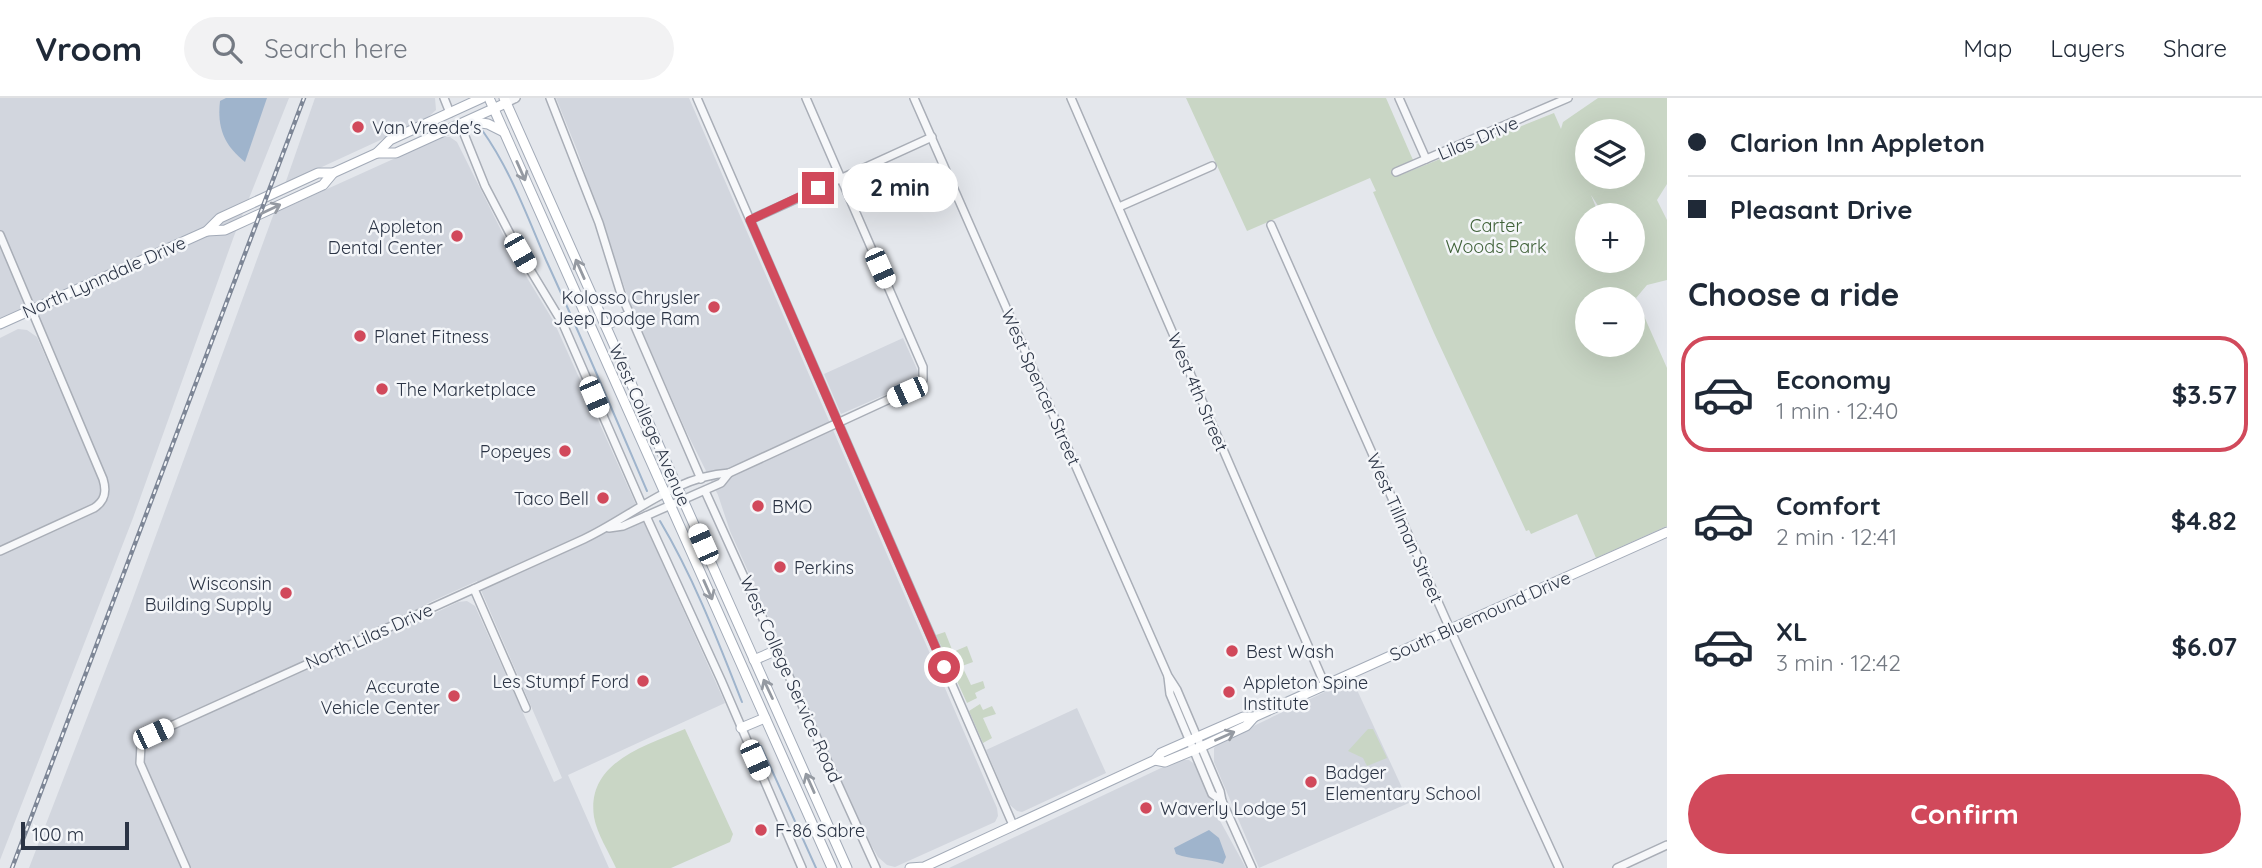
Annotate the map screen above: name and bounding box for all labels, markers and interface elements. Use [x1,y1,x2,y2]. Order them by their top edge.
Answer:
search box [184,17,674,80]
text: Vroom [35,28,142,69]
icon: search [208,29,246,67]
text: Search here [264,32,408,65]
text: Map [1963,33,2012,63]
text: Layers [2050,33,2125,63]
text: Share [2163,33,2227,63]
street label: Lilas Drive [1434,111,1522,165]
place label: Van Vreede's [372,116,482,139]
marker: Van Vreede's [350,119,366,135]
map controls [1575,119,1645,357]
button: layers [1575,119,1645,189]
text: Clarion Inn Appleton [1730,126,1985,159]
one-way arrow [515,159,528,181]
callout: 2 min [842,164,958,212]
route end [802,172,834,204]
text: 2 min [870,173,930,202]
text: Pleasant Drive [1730,193,1913,226]
one-way arrow [260,202,281,215]
button: + [1575,203,1645,273]
park label: Carter Woods Park [1445,214,1547,258]
place label: Appleton Dental Center [328,215,443,259]
marker: Appleton Dental Center [449,228,465,244]
car [501,230,540,276]
street label: North Lynndale Drive [19,231,189,323]
car [862,245,899,291]
one-way arrow [573,259,586,280]
text: Choose a ride [1688,274,1900,314]
place label: Kolosso Chrysler Jeep Dodge Ram [553,286,700,330]
button: − [1575,287,1645,357]
marker: Kolosso Chrysler Jeep Dodge Ram [706,299,722,315]
street label: West Spencer Street [996,305,1086,469]
place label: Planet Fitness [374,325,489,348]
marker: Planet Fitness [352,328,368,344]
street label: West 4th Street [1163,329,1233,455]
street label: West College Avenue [604,340,696,510]
icon: car [1692,363,1755,426]
text: Economy [1776,363,1891,396]
car [577,374,612,420]
car [884,374,931,410]
place label: The Marketplace [396,378,536,401]
text: $3.57 [2172,378,2237,411]
marker: The Marketplace [374,381,390,397]
text: 1 min · 12:40 [1776,396,1898,425]
place label: Popeyes [480,440,551,463]
marker: Popeyes [557,443,573,459]
street label: West Tillman Street [1362,450,1448,606]
place label: Taco Bell [514,487,589,510]
icon: car [1692,489,1755,552]
text: Comfort [1776,489,1881,522]
marker: Taco Bell [595,490,611,506]
place label: BMO [772,495,812,518]
marker: BMO [750,498,766,514]
text: $4.82 [2171,504,2237,537]
car [685,521,722,567]
text: 2 min · 12:41 [1776,522,1897,551]
place label: Perkins [794,556,854,579]
marker: Perkins [772,559,788,575]
street label: South Bluemound Drive [1386,566,1574,666]
place label: Wisconsin Building Supply [145,572,272,616]
street label: West College Service Road [735,572,847,786]
one-way arrow [702,579,715,601]
marker: Wisconsin Building Supply [278,585,294,601]
street label: North Lilas Drive [302,598,436,674]
icon: car [1692,615,1755,678]
text: XL [1776,615,1808,648]
text: $6.07 [2171,630,2237,663]
place label: Best Wash [1246,640,1334,663]
marker: Best Wash [1224,643,1240,659]
text: 3 min · 12:42 [1776,648,1901,677]
route start [928,651,960,683]
place label: Les Stumpf Ford [492,670,629,693]
place label: Appleton Spine Institute [1243,671,1368,715]
marker: Les Stumpf Ford [635,673,651,689]
place label: Accurate Vehicle Center [320,675,440,719]
one-way arrow [760,679,774,700]
marker: Appleton Spine Institute [1221,684,1237,700]
marker: Accurate Vehicle Center [446,688,462,704]
car [130,716,177,752]
one-way arrow [1214,729,1236,742]
car [737,737,774,783]
place label: Badger Elementary School [1325,761,1481,805]
one-way arrow [803,773,816,794]
marker: Badger Elementary School [1303,774,1319,790]
button: Confirm [1688,774,2241,854]
place label: Waverly Lodge 51 [1160,797,1307,820]
marker: Waverly Lodge 51 [1138,800,1154,816]
scale bar [21,819,130,851]
place label: F-86 Sabre [775,819,865,842]
text: 100 m [32,822,84,846]
marker: F-86 Sabre [753,822,769,838]

